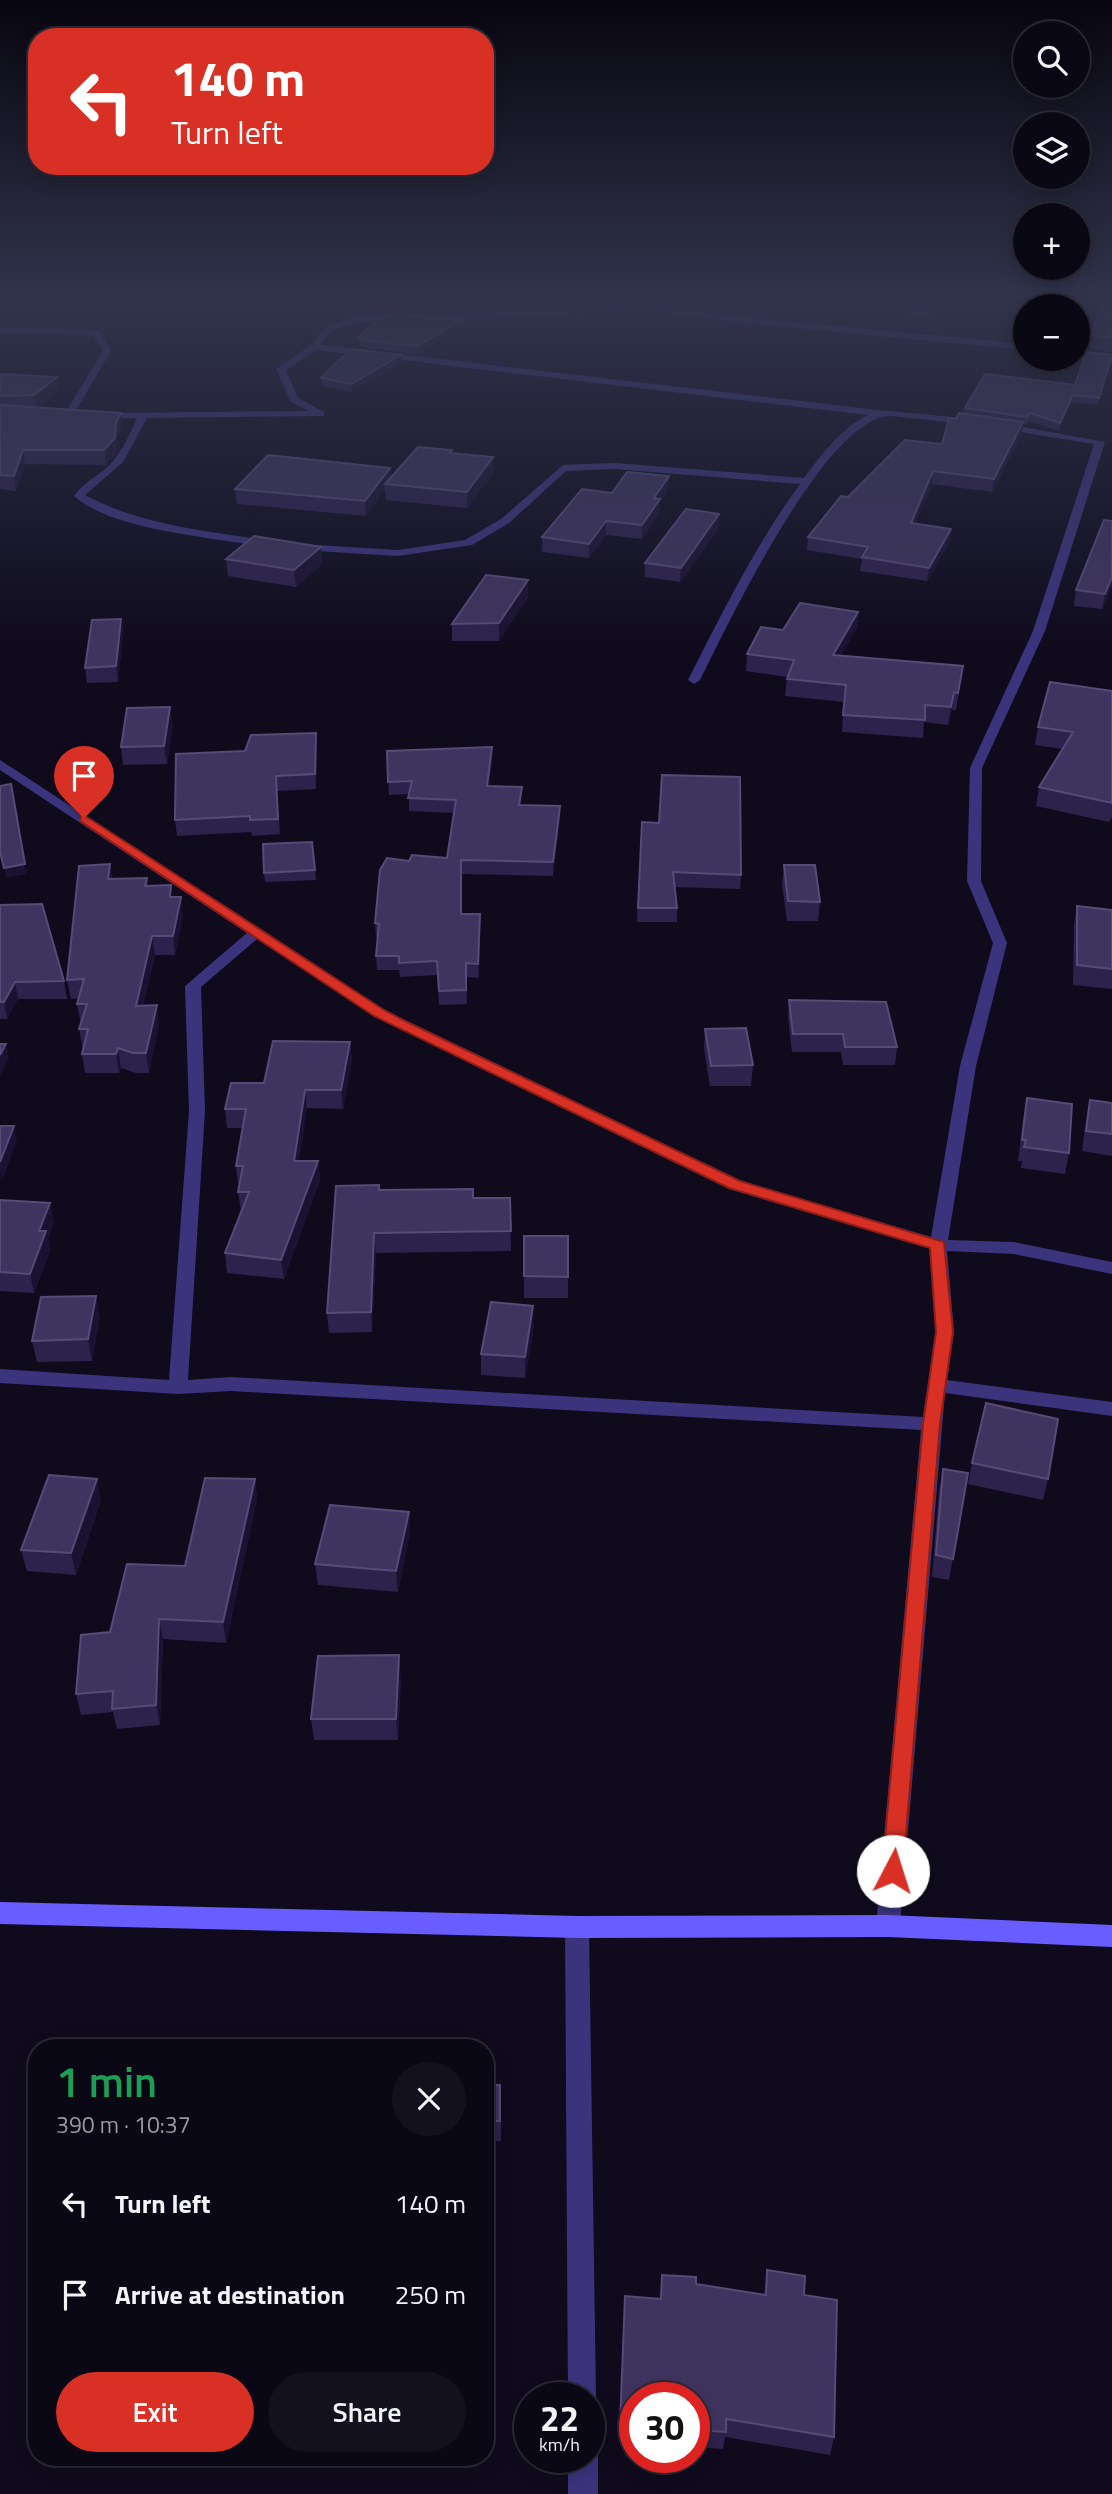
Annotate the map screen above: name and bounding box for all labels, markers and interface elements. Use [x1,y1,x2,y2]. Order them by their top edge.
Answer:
map controls [1013,21,1090,371]
button: search [1013,21,1090,98]
text: 140 m [171,40,305,115]
icon: left [56,56,147,147]
text: Turn left [171,108,283,156]
button: layers [1013,112,1090,189]
button: + [1013,203,1090,280]
button: − [1013,294,1090,371]
pin [54,746,114,818]
icon: arrive [65,757,103,795]
position arrow [856,1834,930,1908]
text: 1 min [56,2049,157,2113]
button: close [392,2062,466,2136]
text: 390 m · 10:37 [56,2107,191,2142]
text: Turn left [115,2184,210,2223]
text: 140 m [395,2184,466,2223]
icon: left [56,2185,94,2223]
text: Arrive at destination [115,2275,345,2314]
text: 250 m [395,2275,466,2314]
icon: arrive [56,2276,94,2314]
button: Exit [56,2372,254,2452]
button: Share [268,2372,466,2452]
speed limit sign: 30 [619,2382,710,2473]
text: 22 [540,2391,579,2445]
text: km/h [539,2431,580,2458]

